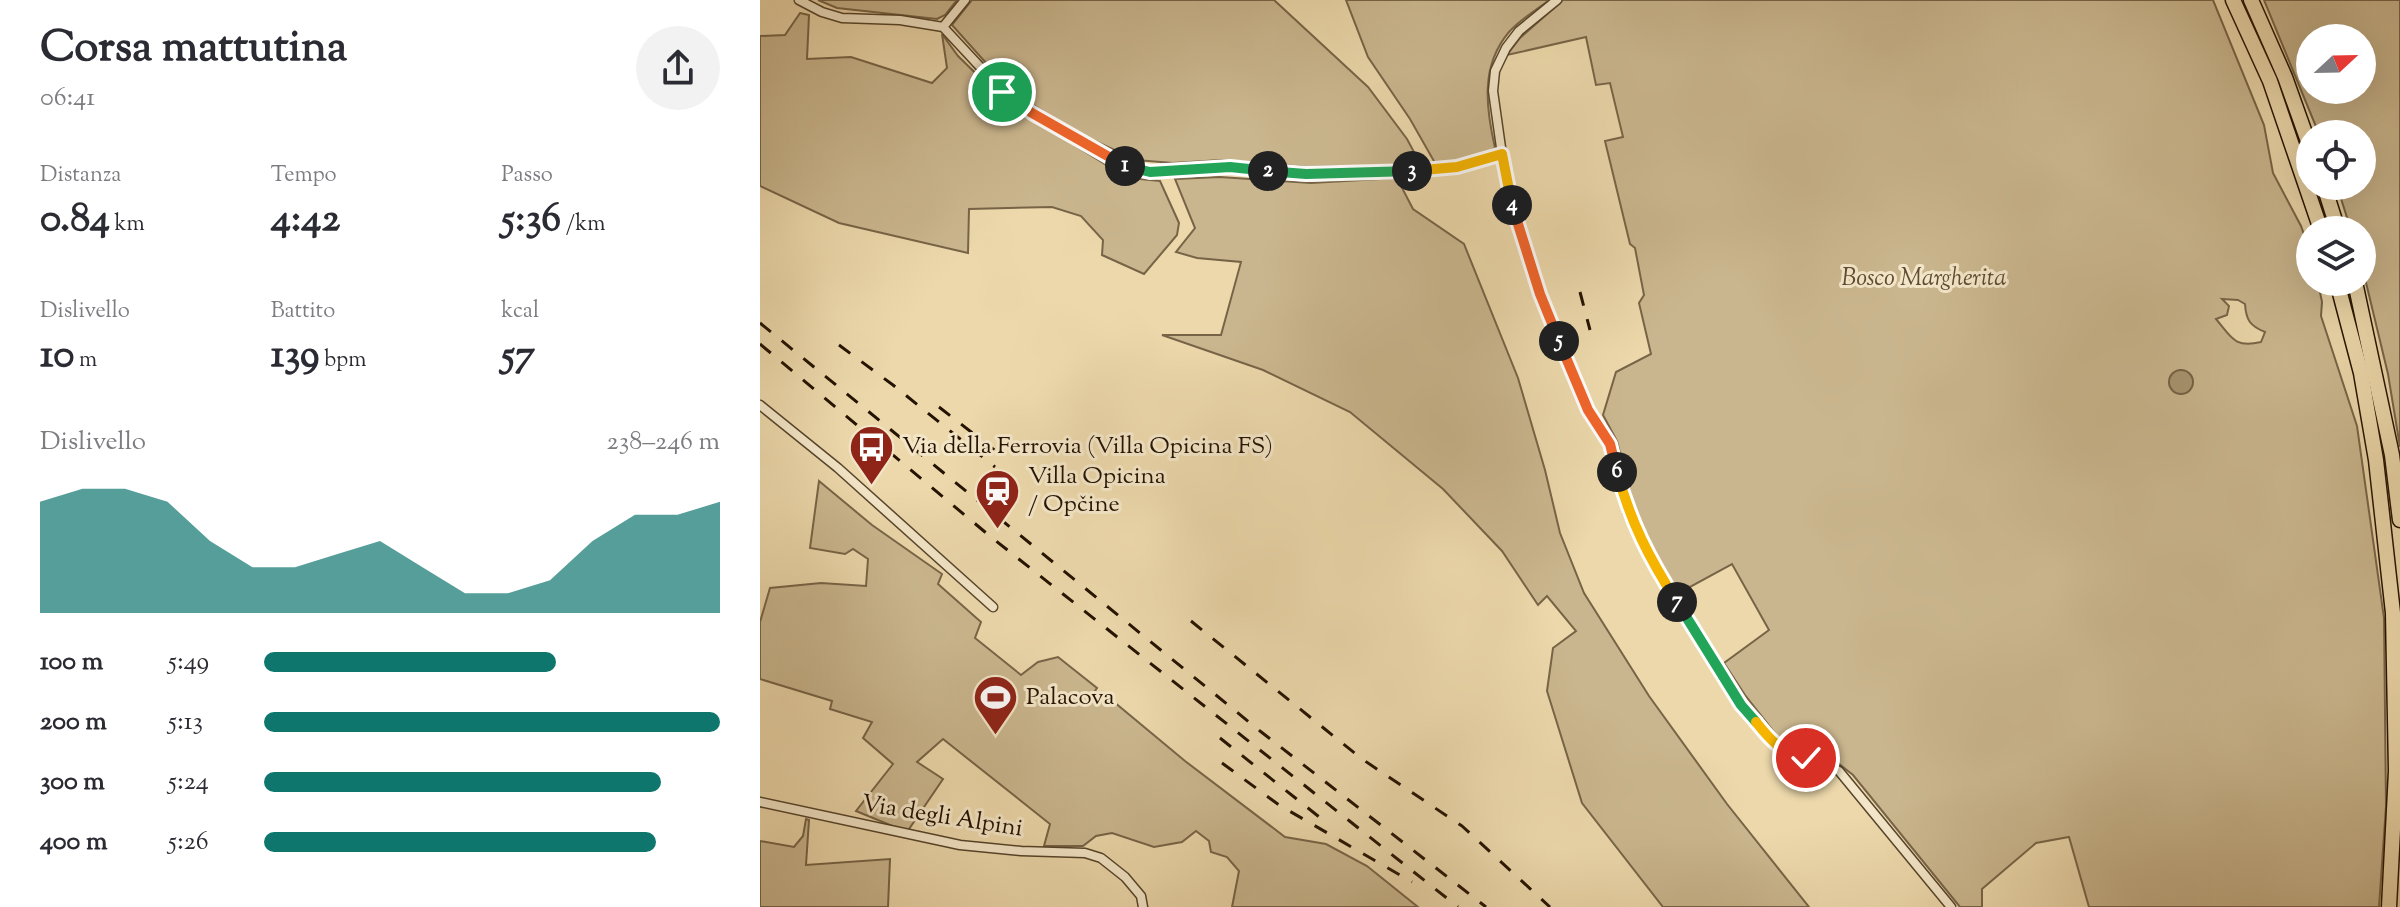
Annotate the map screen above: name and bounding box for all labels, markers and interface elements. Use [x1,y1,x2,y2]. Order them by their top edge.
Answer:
text: Corsa mattutina [40,18,347,81]
north arrow [2296,24,2376,104]
map controls [2296,24,2376,296]
button: share [636,26,720,110]
pin [968,58,1036,126]
icon: arrive [980,70,1024,114]
text: 06:41 [40,80,95,117]
button: locate [2296,120,2376,200]
pin: 1 [1105,146,1145,186]
text: 1 [1121,150,1129,182]
pin: 2 [1248,151,1288,191]
pin: 3 [1392,151,1432,191]
text: 2 [1263,155,1273,187]
text: 3 [1408,155,1416,187]
text: Distanza [40,160,121,192]
text: Tempo [271,160,337,192]
text: Passo [501,160,553,192]
pin: 4 [1492,185,1532,225]
text: 4 [1506,189,1518,221]
text: 0.84 [40,192,110,249]
text: 4:42 [271,192,340,249]
text: 5:36 [501,192,561,249]
text: km [110,209,145,241]
text: /km [561,209,606,241]
button: layers [2296,216,2376,296]
park label: Bosco Margherita [1841,262,2007,296]
text: Dislivello [40,296,130,328]
text: Battito [271,296,335,328]
text: kcal [501,296,539,328]
pin: 5 [1539,321,1579,361]
text: 5 [1555,325,1563,357]
text: 10 [40,328,74,385]
text: 139 [271,328,320,385]
text: 57 [501,328,535,385]
text: m [74,345,97,377]
text: bpm [320,345,366,377]
bus stop icon: Via della Ferrovia (Villa Opicina FS) [847,423,895,486]
text: Dislivello [40,424,146,461]
text: 238–246 m [607,424,720,461]
place label: Via della Ferrovia (Villa Opicina FS) [902,430,1273,464]
pin: 6 [1597,452,1637,492]
text: 6 [1612,456,1622,488]
place label: Villa Opicina / Opčine [1028,460,1166,522]
station icon: Villa Opicina / Opčine [973,467,1021,530]
pin: 7 [1657,582,1697,622]
text: 7 [1671,586,1683,618]
text: 100 m [40,644,103,681]
text: 5:49 [168,644,209,681]
sports icon: Palacova [971,674,1019,737]
place label: Palacova [1026,681,1115,715]
text: 200 m [40,704,107,741]
text: 5:13 [168,704,203,741]
pin [1772,724,1840,792]
icon: check [1784,736,1828,780]
text: 300 m [40,764,105,801]
text: 5:24 [168,764,209,801]
street label: Via degli Alpini [859,787,1025,847]
text: 400 m [40,824,107,861]
text: 5:26 [168,824,209,861]

